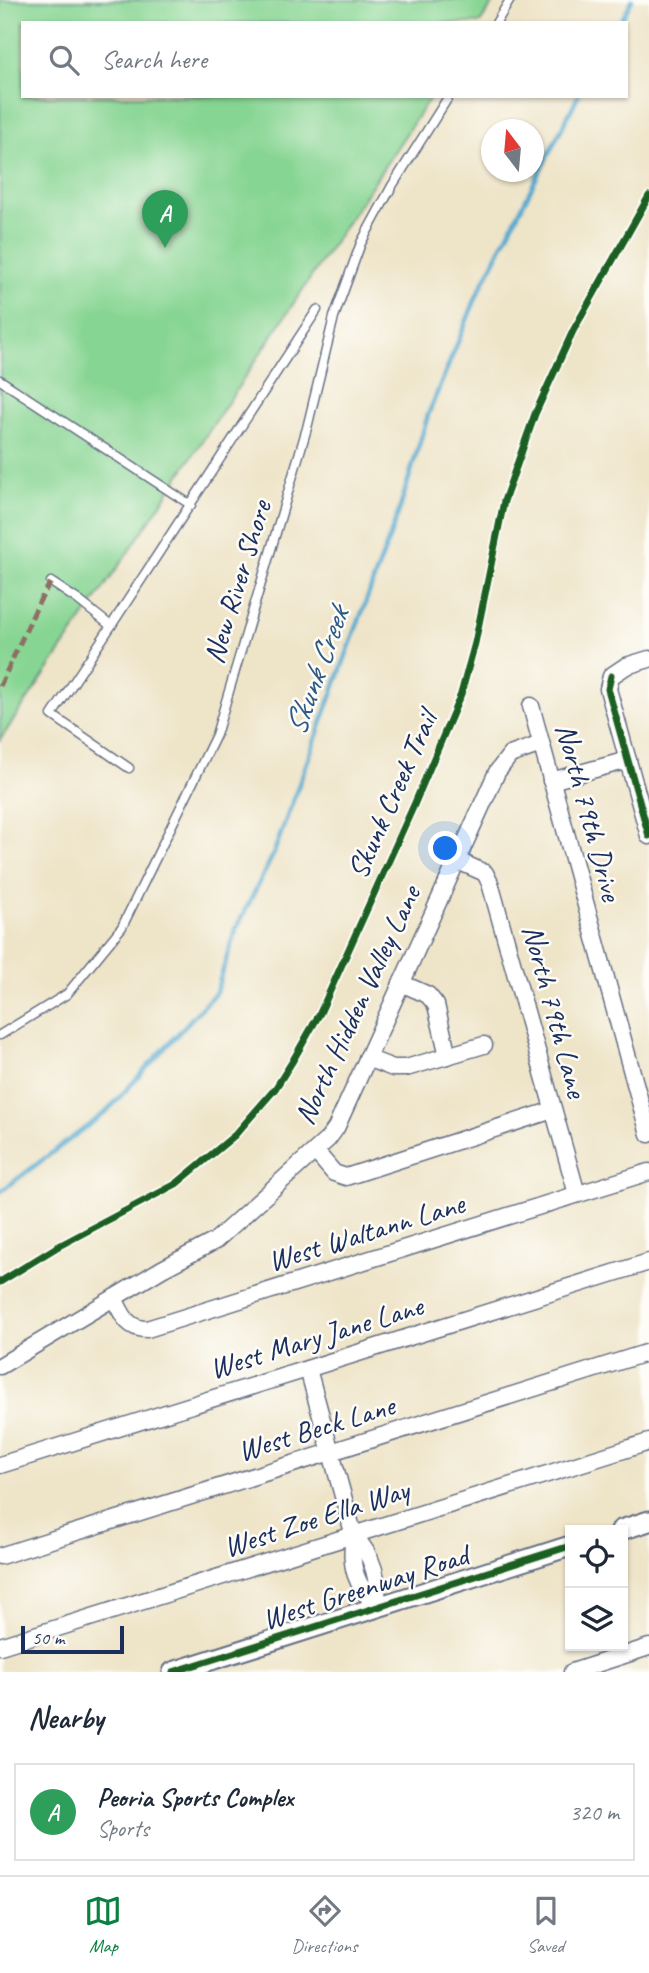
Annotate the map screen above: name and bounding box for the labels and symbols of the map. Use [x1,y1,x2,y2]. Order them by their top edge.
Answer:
north arrow [481,119,544,182]
pin: A [142,190,188,248]
street label: New River Shore [194,494,280,668]
water label: Skunk Creek [274,597,360,741]
street label: Skunk Creek Trail [338,701,448,884]
street label: North 79th Drive [547,719,631,907]
your location [428,831,462,865]
street label: North Hidden Valley Lane [285,878,430,1130]
street label: North 79th Lane [514,921,597,1104]
street label: West Waltann Lane [263,1183,471,1280]
street label: West Mary Jane Lane [205,1286,429,1387]
street label: West Beck Lane [233,1386,401,1470]
street label: West Zoe Ella Way [219,1469,416,1566]
street label: West Greenway Road [257,1535,477,1638]
scale bar [21,1623,124,1655]

